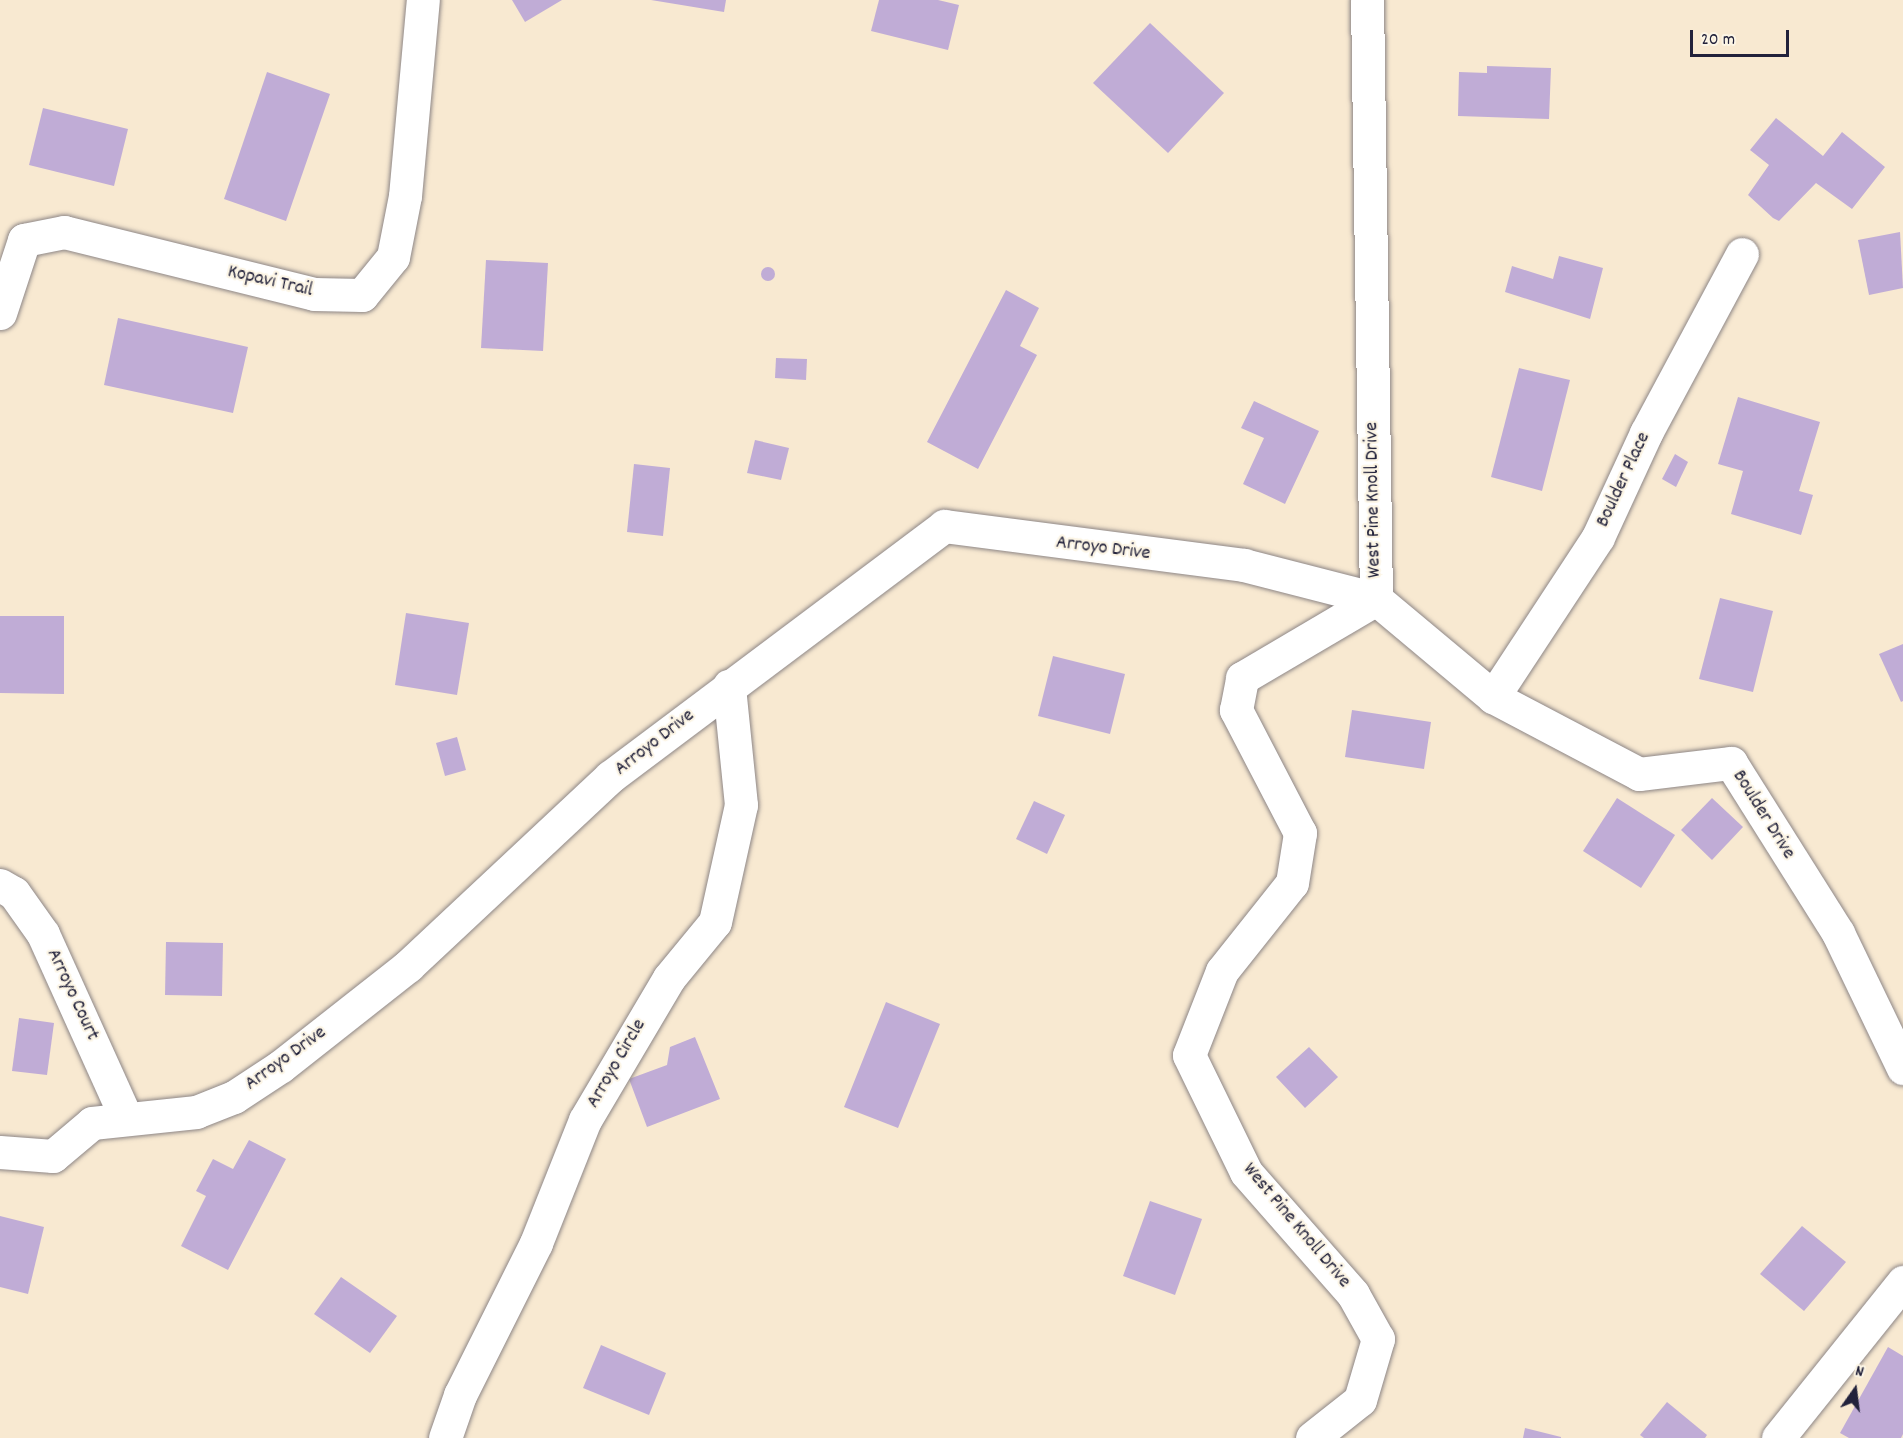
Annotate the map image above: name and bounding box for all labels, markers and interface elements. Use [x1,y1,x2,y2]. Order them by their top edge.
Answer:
scale bar [1693,18,1792,56]
text: 20 m [1701,28,1735,53]
street label: Kopavi Trail [225,261,315,303]
street label: West Pine Knoll Drive [1361,422,1387,578]
street label: Boulder Place [1592,429,1656,531]
street label: Arroyo Drive [1055,531,1151,567]
street label: Arroyo Drive [610,704,700,782]
street label: Boulder Drive [1726,766,1800,864]
street label: Arroyo Court [40,945,104,1045]
street label: Arroyo Circle [582,1015,652,1113]
street label: Arroyo Drive [241,1021,331,1097]
street label: West Pine Knoll Drive [1237,1159,1355,1293]
north arrow [1825,1360,1885,1420]
text: N [1853,1360,1866,1384]

